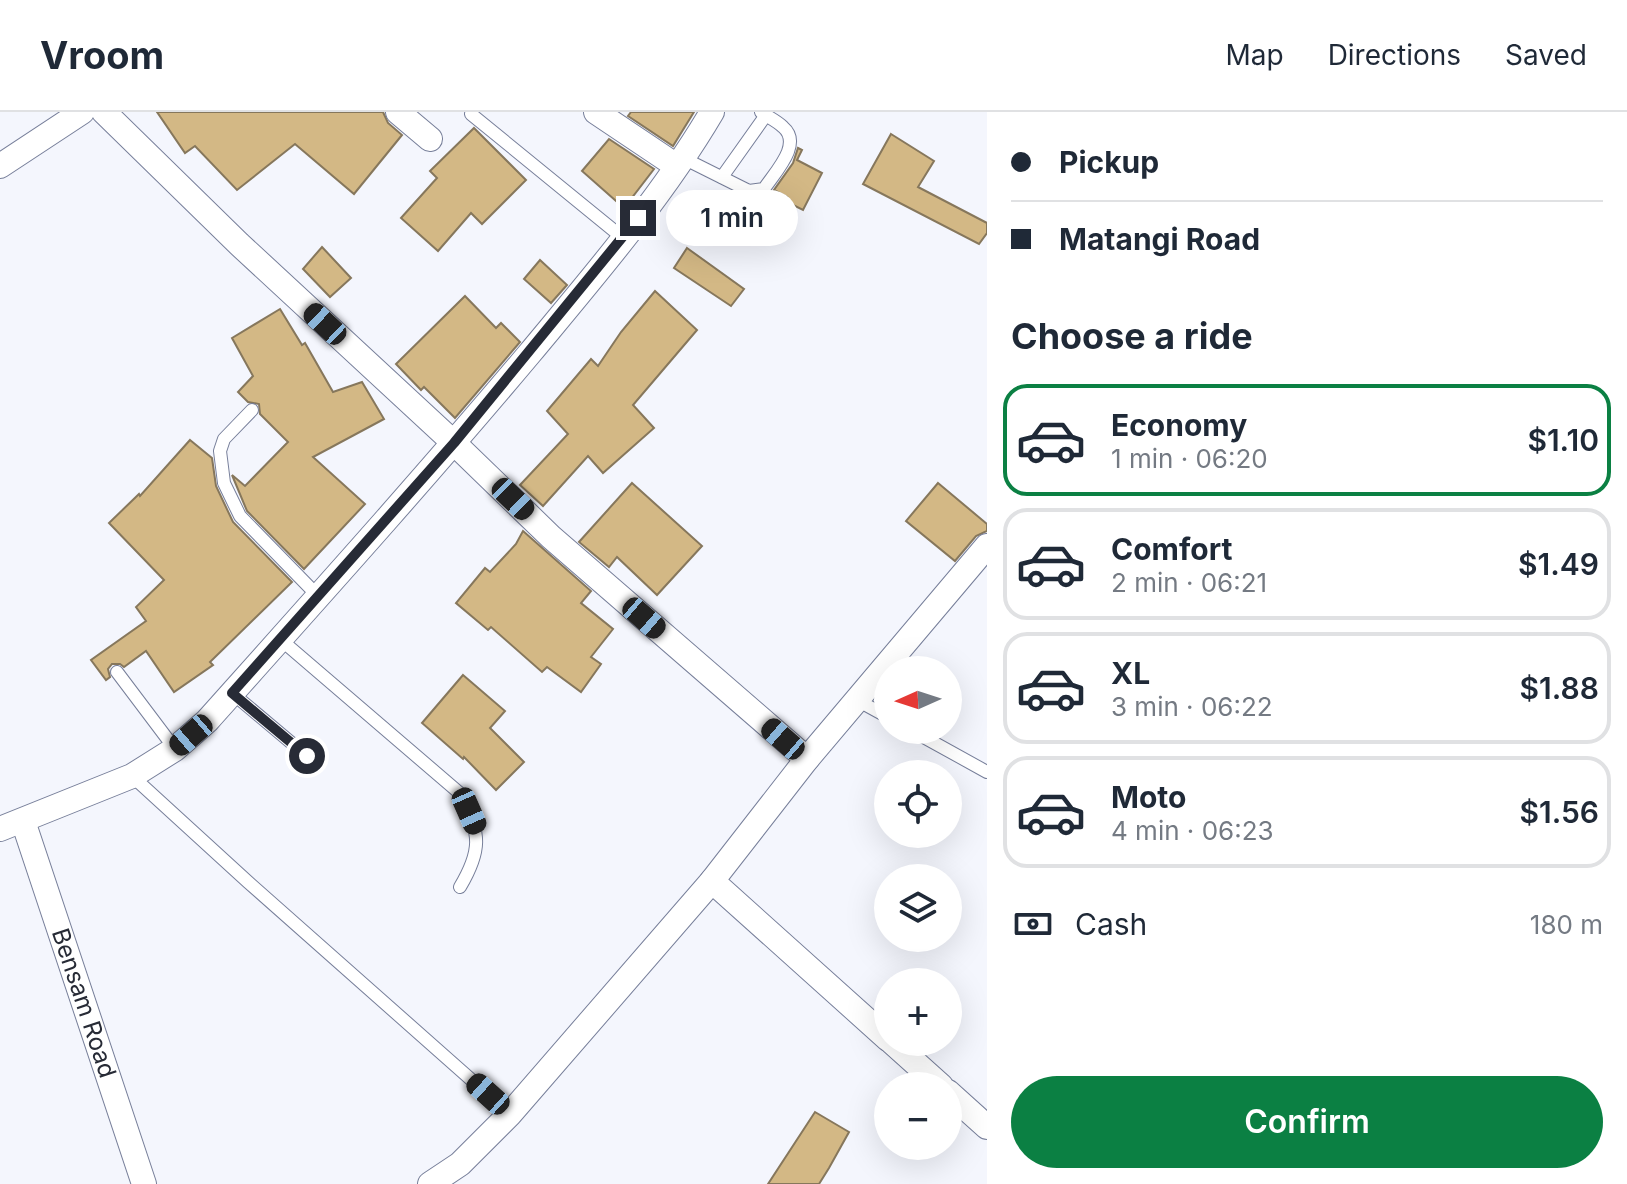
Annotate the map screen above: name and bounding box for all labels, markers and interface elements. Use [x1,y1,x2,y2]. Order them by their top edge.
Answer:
text: Vroom [40,32,164,78]
text: Map [1225,38,1284,72]
text: Directions [1328,38,1461,72]
text: Saved [1505,38,1587,72]
text: Pickup [1059,144,1159,180]
callout: 1 min [666,190,798,246]
route end [620,200,656,236]
text: 1 min [700,202,764,233]
text: Matangi Road [1059,221,1260,257]
car [299,299,351,349]
text: Choose a ride [1011,314,1253,358]
icon: car [1015,404,1087,476]
text: Economy [1111,407,1247,443]
text: $1.10 [1527,422,1599,458]
text: 1 min · 06:20 [1111,443,1268,474]
car [487,474,539,524]
icon: car [1015,528,1087,600]
text: Comfort [1111,531,1232,567]
text: $1.49 [1518,546,1599,582]
text: 2 min · 06:21 [1111,567,1267,598]
car [618,593,670,643]
icon: car [1015,652,1087,724]
text: XL [1111,655,1150,691]
north arrow [874,656,962,744]
map controls [874,656,962,1160]
text: $1.88 [1520,670,1599,706]
text: 3 min · 06:22 [1111,691,1273,722]
car [165,710,217,760]
car [757,714,809,764]
route start [289,738,325,774]
button: locate [874,760,962,848]
icon: car [1015,776,1087,848]
text: Moto [1111,779,1186,815]
car [448,784,490,838]
text: $1.56 [1519,794,1599,830]
text: 4 min · 06:23 [1111,815,1274,846]
button: layers [874,864,962,952]
icon: cash [1011,902,1055,946]
text: Cash [1075,906,1147,942]
text: 180 m [1530,909,1603,940]
street label: Bensam Road [46,925,123,1081]
button: + [874,968,962,1056]
car [462,1069,514,1119]
button: − [874,1072,962,1160]
button: Confirm [1011,1076,1603,1168]

